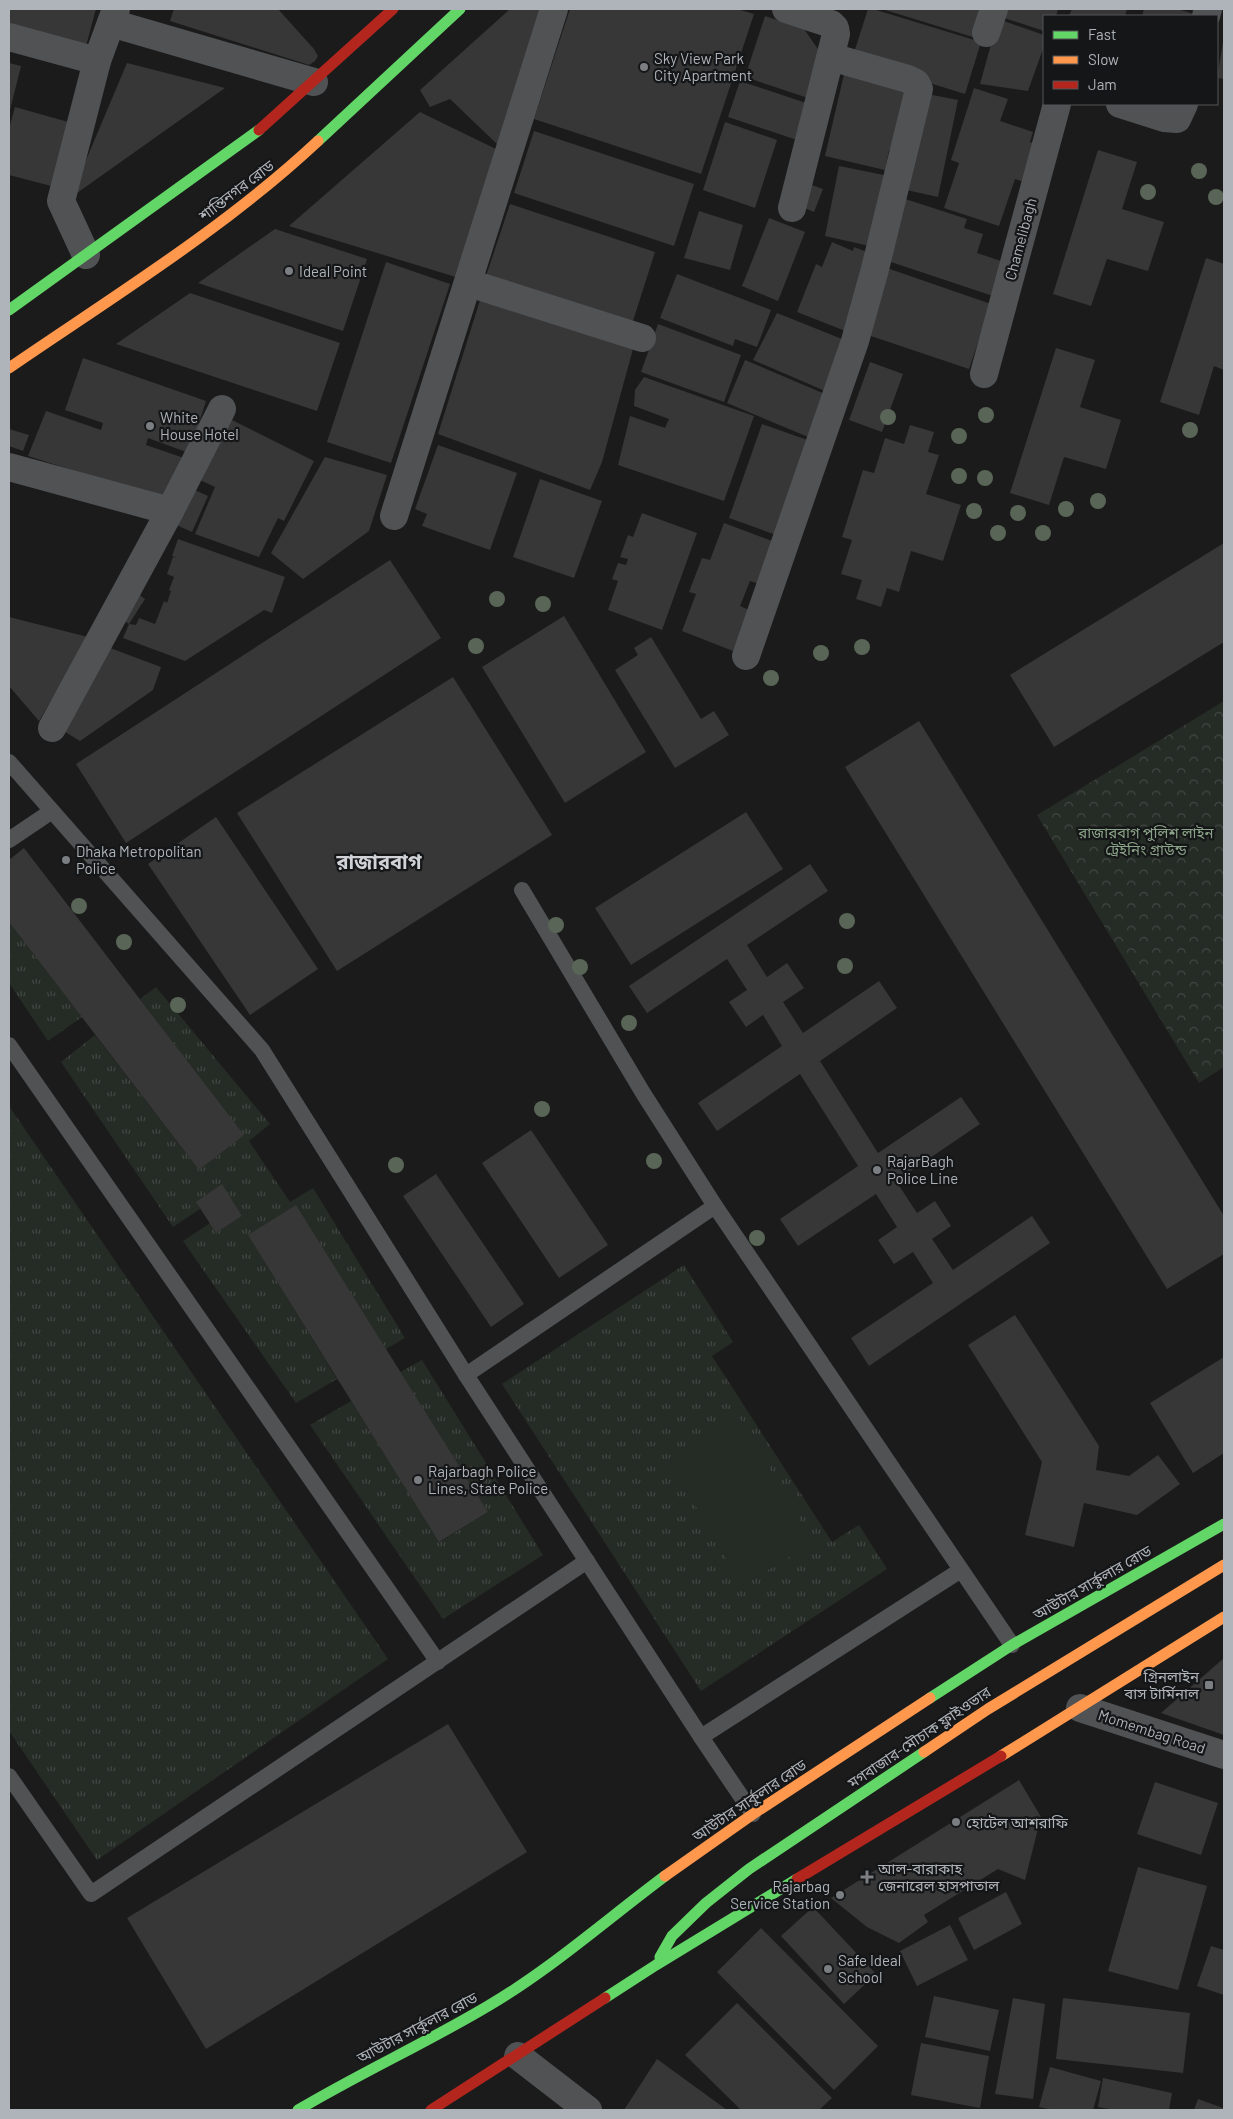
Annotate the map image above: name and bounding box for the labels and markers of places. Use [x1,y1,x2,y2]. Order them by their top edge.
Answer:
place label: Sky View Park City Apartment [654,49,752,84]
marker: Sky View Park City Apartment [638,61,650,73]
place label: Ideal Point [299,262,367,280]
marker: Ideal Point [283,265,295,277]
place label: White House Hotel [160,408,239,443]
marker: White House Hotel [144,420,156,432]
place label: Dhaka Metropolitan Police [76,842,202,877]
marker: Dhaka Metropolitan Police [60,854,72,866]
place label: RajarBagh Police Line [887,1152,958,1187]
marker: RajarBagh Police Line [871,1164,883,1176]
place label: Rajarbagh Police Lines, State Police [428,1462,548,1497]
marker: Rajarbagh Police Lines, State Police [412,1474,424,1486]
place label: গ্রিনলাইন বাস টার্মিনাল [1123,1667,1200,1702]
marker: গ্রিনলাইন বাস টার্মিনাল [1203,1679,1215,1691]
place label: হোটেল আশরাফি [966,1813,1069,1831]
marker: হোটেল আশরাফি [950,1816,962,1828]
place label: আল-বারাকাহ জেনারেল হাসপাতাল [877,1859,1000,1894]
marker: আল-বারাকাহ জেনারেল হাসপাতাল [860,1870,874,1884]
place label: Rajarbag Service Station [730,1877,830,1912]
marker: Rajarbag Service Station [834,1889,846,1901]
place label: Safe Ideal School [838,1951,901,1986]
marker: Safe Ideal School [822,1963,834,1975]

